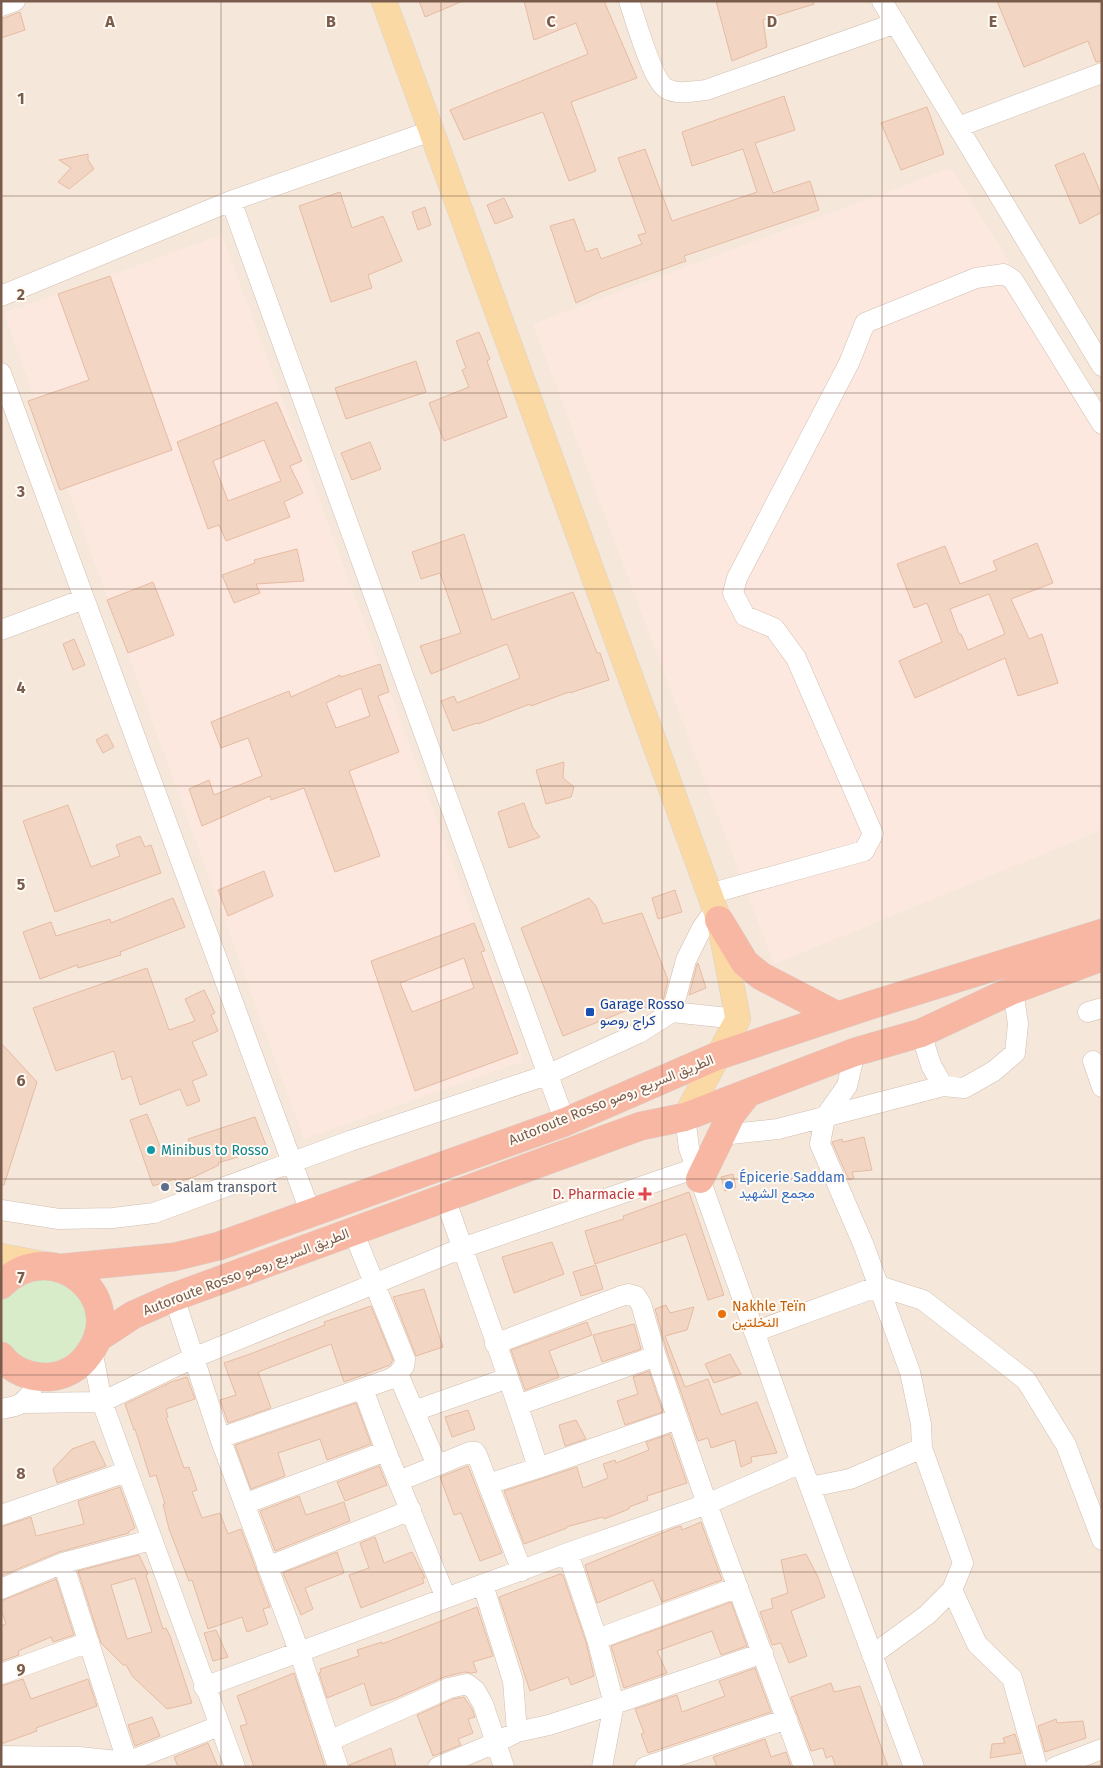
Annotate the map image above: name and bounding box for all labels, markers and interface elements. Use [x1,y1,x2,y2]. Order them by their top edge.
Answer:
text: A [104,12,115,31]
text: B [326,12,336,31]
text: C [546,12,556,31]
text: D [767,12,777,31]
text: E [989,12,997,31]
text: 1 [17,89,25,108]
text: 2 [17,285,25,304]
text: 3 [16,482,25,501]
text: 4 [16,678,26,697]
text: 5 [17,875,26,894]
place label: Garage Rosso كراج روصو [600,996,685,1031]
marker: Garage Rosso كراج روصو [584,1006,596,1018]
street label: Autoroute Rosso الطريق السريع روصو [506,1051,717,1151]
text: 6 [16,1071,26,1090]
place label: Minibus to Rosso [161,1142,269,1159]
marker: Minibus to Rosso [145,1144,157,1156]
place label: Épicerie Saddam مجمع الشهيد [739,1168,845,1204]
place label: Salam transport [175,1179,278,1196]
marker: Épicerie Saddam مجمع الشهيد [723,1179,735,1191]
marker: Salam transport [159,1181,171,1193]
place label: D. Pharmacie [552,1186,635,1203]
marker: D. Pharmacie [639,1188,651,1200]
street label: Autoroute Rosso الطريق السريع روصو [141,1225,352,1321]
text: 7 [17,1268,25,1287]
place label: Nakhle Teïn النخلتين [732,1298,806,1331]
marker: Nakhle Teïn النخلتين [716,1308,728,1320]
text: 8 [16,1464,26,1483]
text: 9 [17,1660,26,1679]

